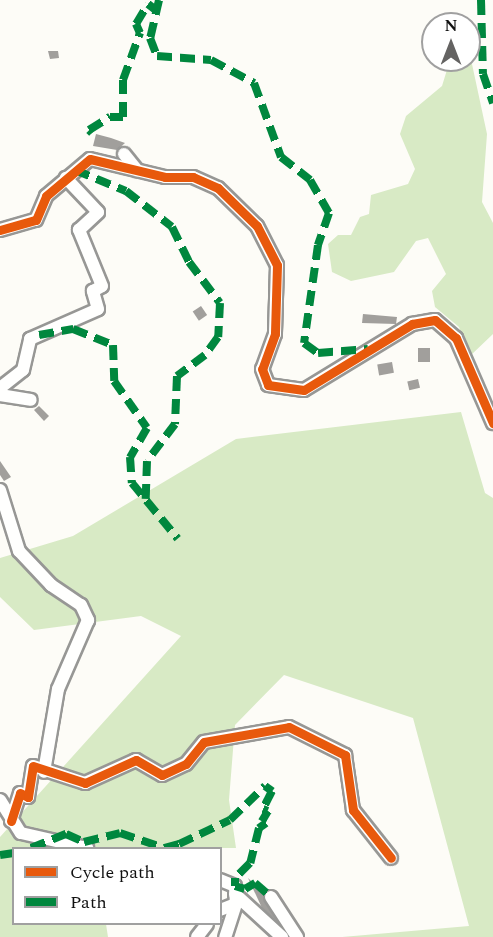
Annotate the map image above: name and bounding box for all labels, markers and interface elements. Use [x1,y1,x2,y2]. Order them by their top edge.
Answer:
north arrow [421,12,481,72]
text: N [444,14,458,38]
legend [12,847,222,925]
text: Cycle path [70,859,155,886]
text: Path [70,889,107,916]

